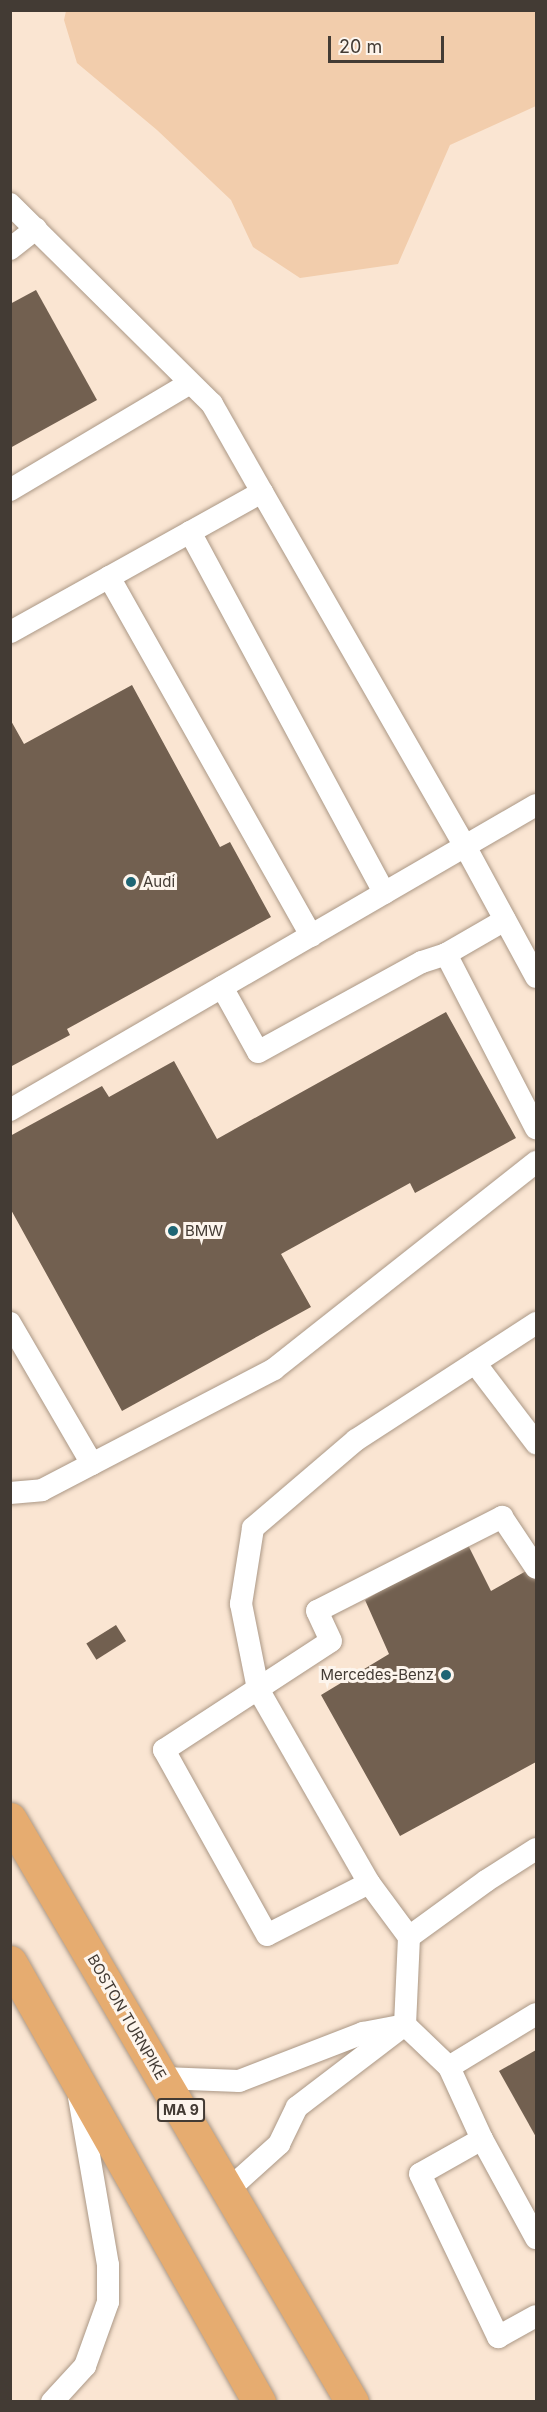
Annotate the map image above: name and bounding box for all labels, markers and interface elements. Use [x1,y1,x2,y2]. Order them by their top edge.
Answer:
scale bar [331,24,446,62]
text: 20 m [339,36,382,57]
place label: Audi [143,873,175,891]
marker: Audi [124,875,138,889]
place label: BMW [185,1222,223,1240]
marker: BMW [166,1224,180,1238]
place label: Mercedes-Benz [321,1666,434,1684]
marker: Mercedes-Benz [439,1668,453,1682]
street label: BOSTON TURNPIKE [84,1951,170,2083]
road number: MA 9 [157,2099,205,2121]

